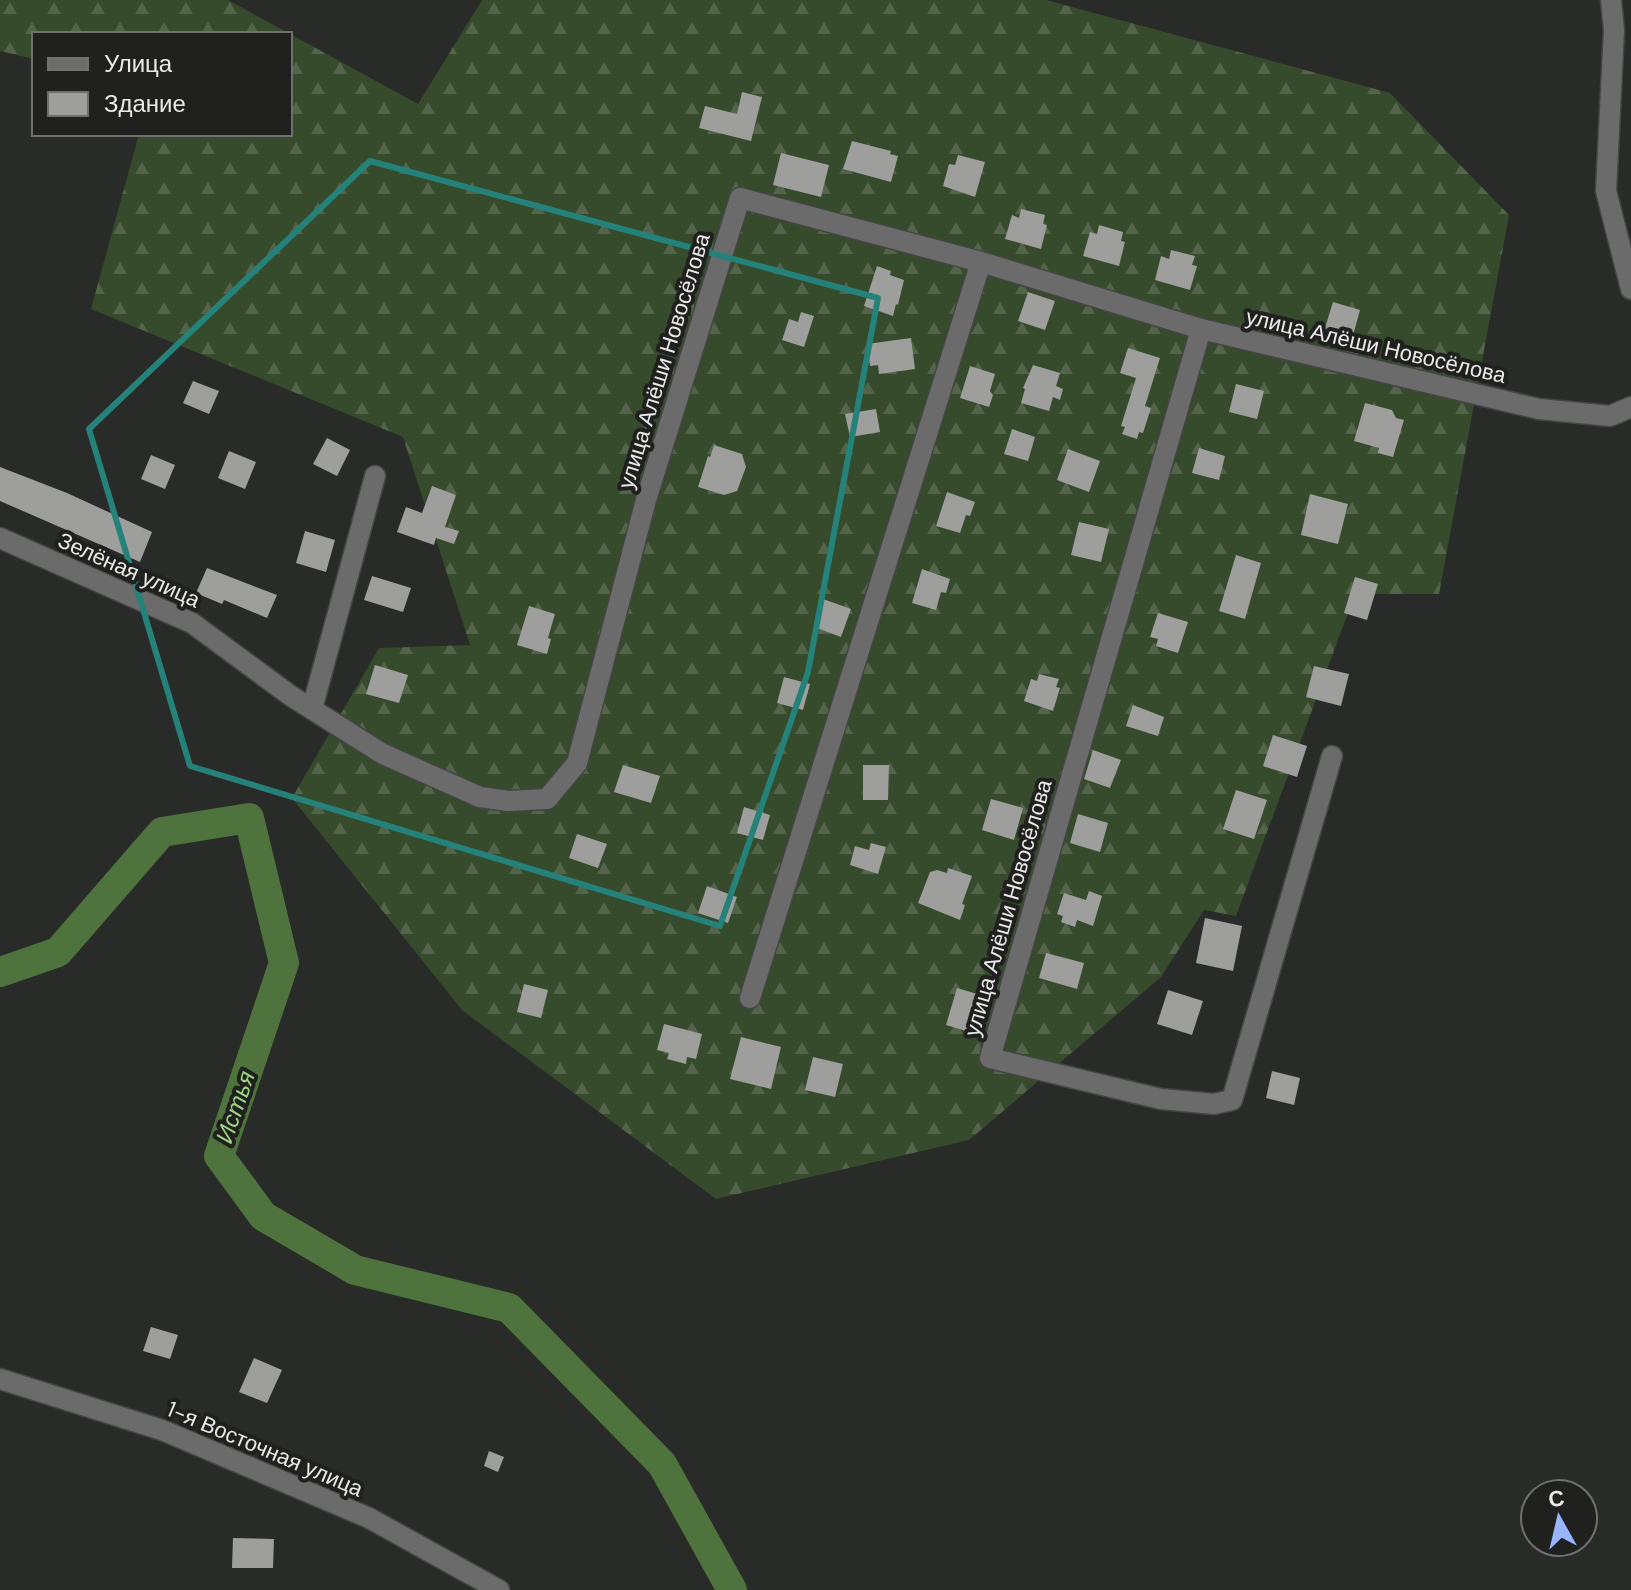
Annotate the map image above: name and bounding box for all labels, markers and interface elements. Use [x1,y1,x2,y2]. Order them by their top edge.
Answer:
legend [32,32,292,136]
text: Улица [104,48,173,79]
text: Здание [104,88,186,119]
street label: улица Алёши Новосёлова [611,229,717,492]
street label: улица Алёши Новосёлова [1243,302,1510,390]
street label: Зелёная улица [53,526,205,615]
street label: улица Алёши Новосёлова [957,775,1059,1040]
water label: Истья [208,1067,262,1147]
street label: 1-я Восточная улица [163,1395,368,1504]
north arrow [1519,1478,1599,1558]
text: С [1546,1483,1566,1514]

